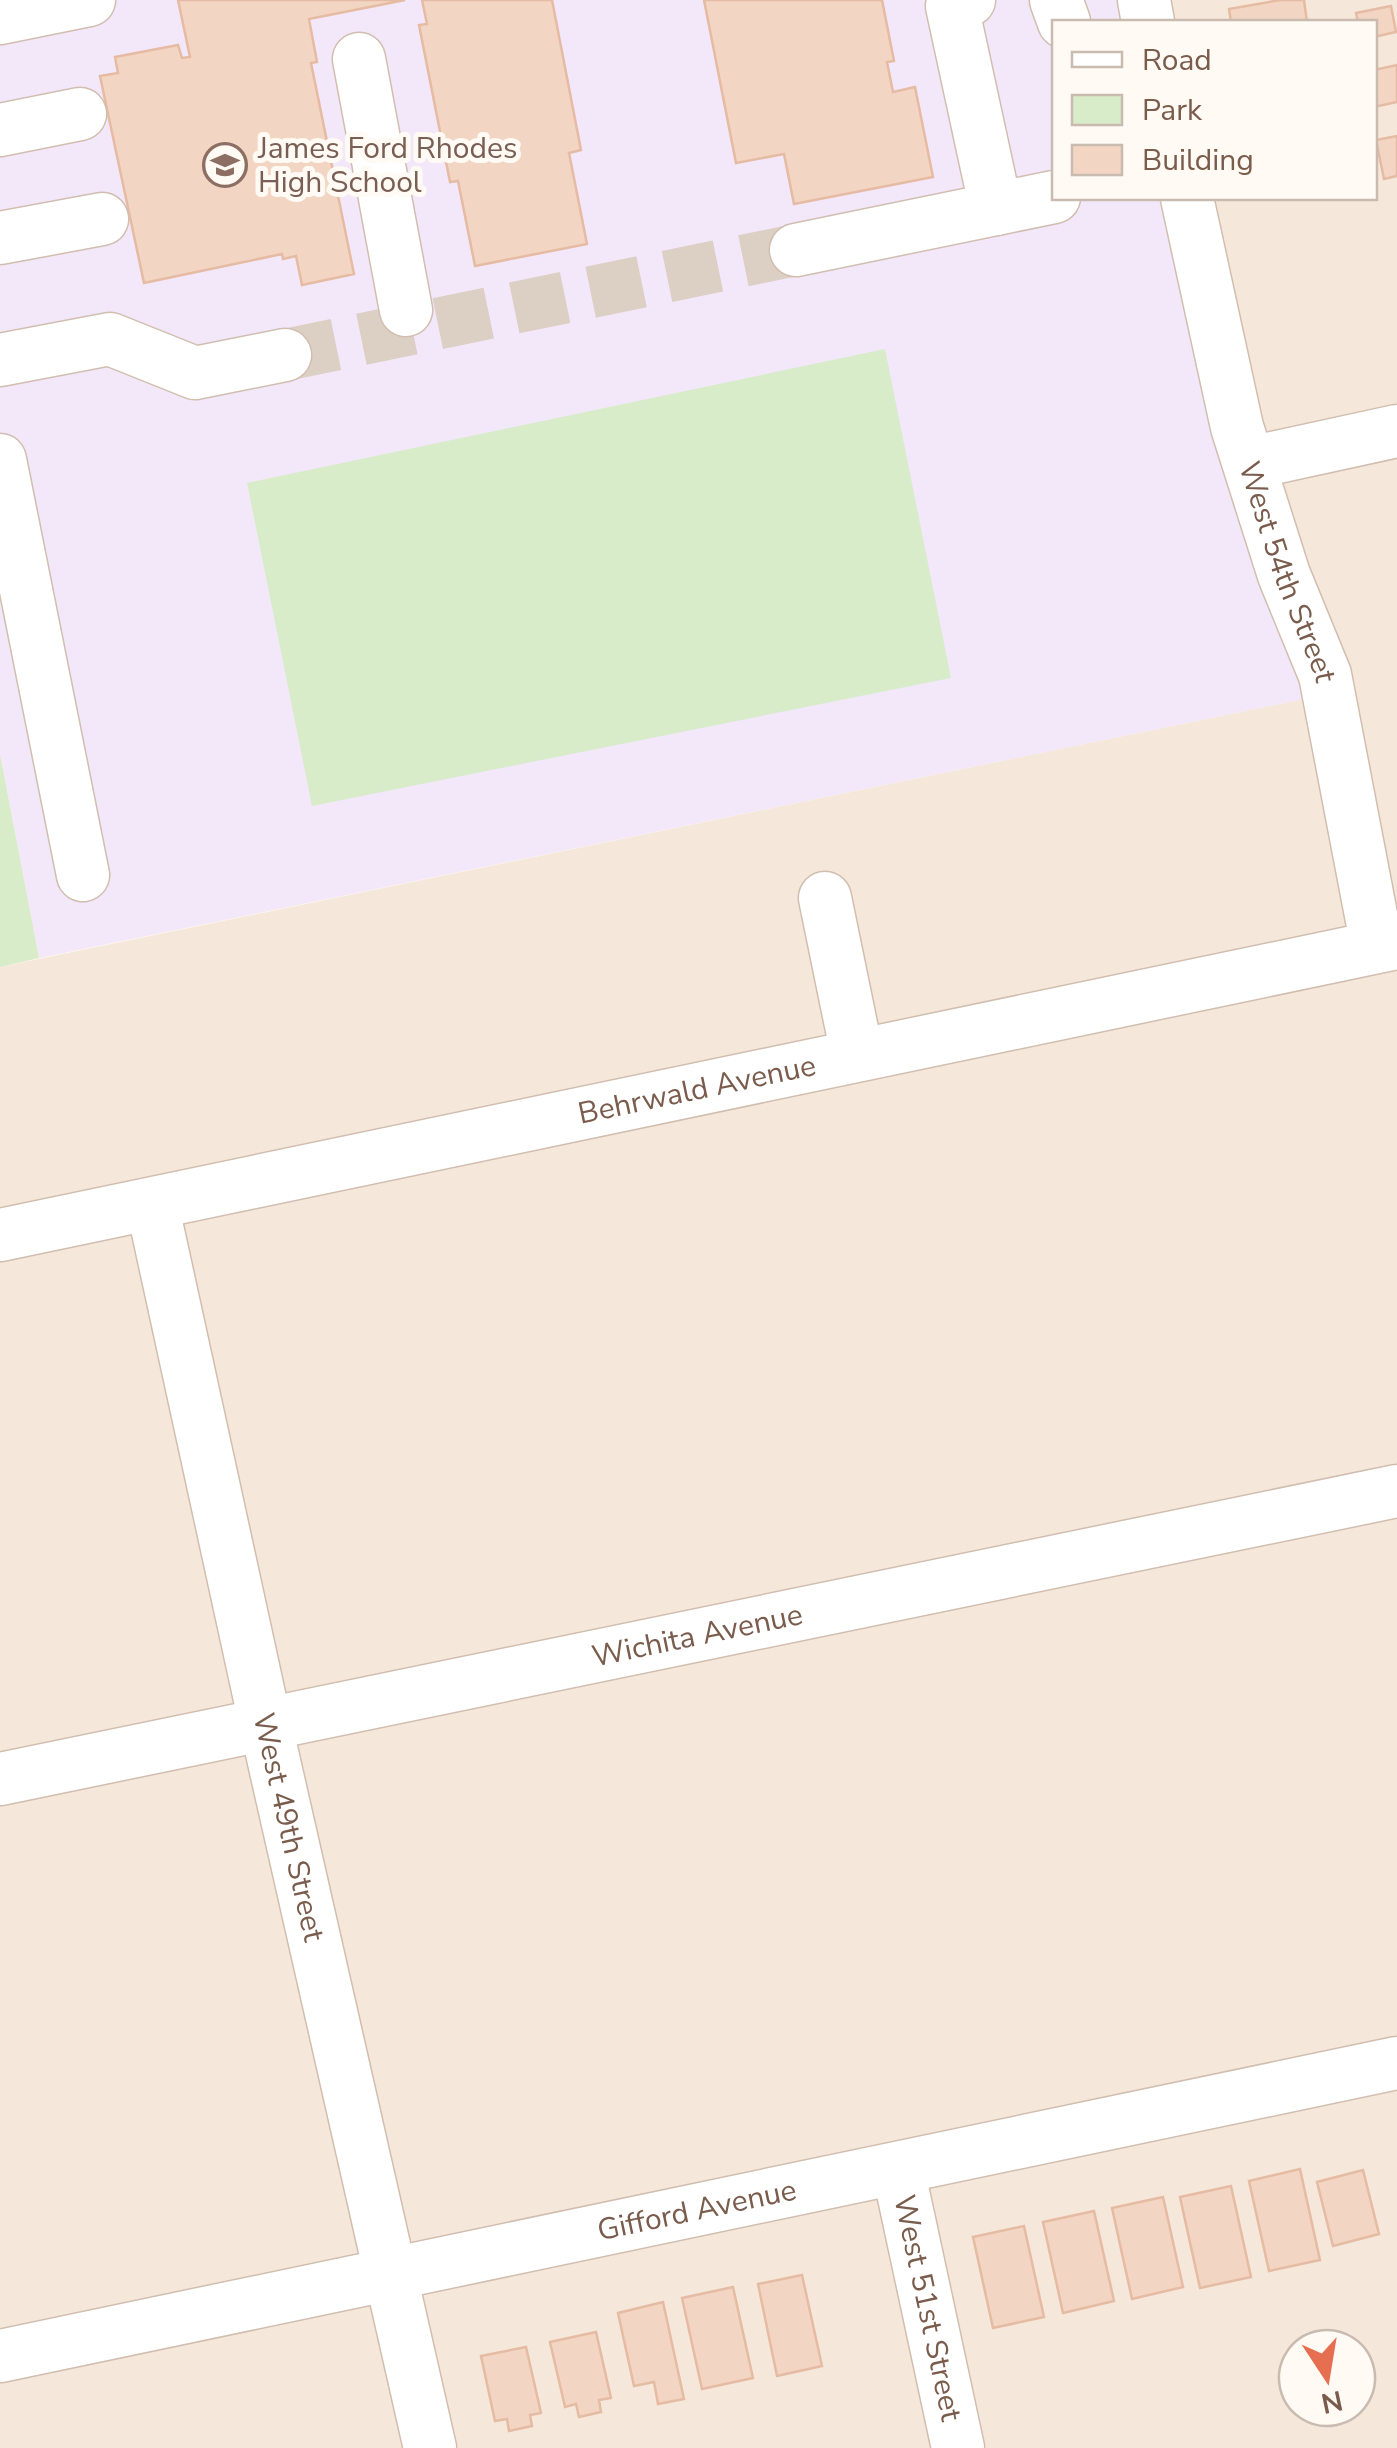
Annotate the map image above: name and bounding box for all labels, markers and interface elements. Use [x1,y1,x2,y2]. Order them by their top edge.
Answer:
legend [1052,20,1377,200]
text: Road [1142,40,1212,81]
text: Park [1142,90,1203,131]
place label: James Ford Rhodes High School [257,128,517,203]
text: Building [1142,140,1254,181]
school or university icon: James Ford Rhodes High School [202,142,248,188]
street label: West 54th Street [1228,456,1346,686]
street label: Behrwald Avenue [574,1045,820,1135]
street label: Wichita Avenue [588,1594,806,1677]
street label: West 49th Street [243,1709,334,1946]
street label: Gifford Avenue [594,2169,800,2251]
street label: West 51st Street [883,2191,972,2425]
north arrow [1277,2328,1377,2428]
text: N [1318,2381,1346,2422]

